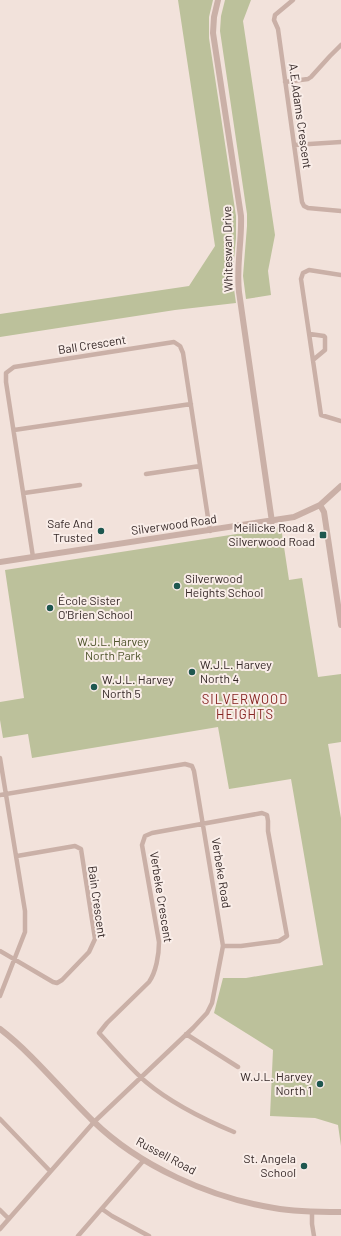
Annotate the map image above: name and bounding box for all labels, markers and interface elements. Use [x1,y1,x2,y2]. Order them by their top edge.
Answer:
street label: A.E.Adams Crescent [287,62,315,169]
street label: Whiteswan Drive [219,206,235,292]
street label: Ball Crescent [57,332,127,356]
street label: Silverwood Road [130,511,218,537]
place label: Safe And Trusted [47,516,93,544]
place label: Meilicke Road & Silverwood Road [229,520,315,548]
marker: Safe And Trusted [96,526,106,536]
marker: Meilicke Road & Silverwood Road [318,530,328,540]
place label: Silverwood Heights School [185,571,263,599]
marker: Silverwood Heights School [172,581,182,591]
place label: École Sister O'Brien School [58,593,133,621]
marker: École Sister O'Brien School [45,603,55,613]
park label: W.J.L. Harvey North Park [77,634,149,662]
place label: W.J.L. Harvey North 4 [200,657,272,685]
marker: W.J.L. Harvey North 4 [187,667,197,677]
place label: W.J.L. Harvey North 5 [102,672,174,700]
marker: W.J.L. Harvey North 5 [89,682,99,692]
district label: SILVERWOOD HEIGHTS [202,691,288,722]
street label: Verbeke Road [210,837,234,909]
street label: Verbeke Crescent [148,850,176,943]
street label: Bain Crescent [86,865,110,939]
place label: W.J.L. Harvey North 1 [240,1069,312,1097]
marker: W.J.L. Harvey North 1 [315,1079,325,1089]
street label: Russell Road [134,1133,199,1177]
place label: St. Angela School [243,1151,296,1179]
marker: St. Angela School [299,1161,309,1171]

